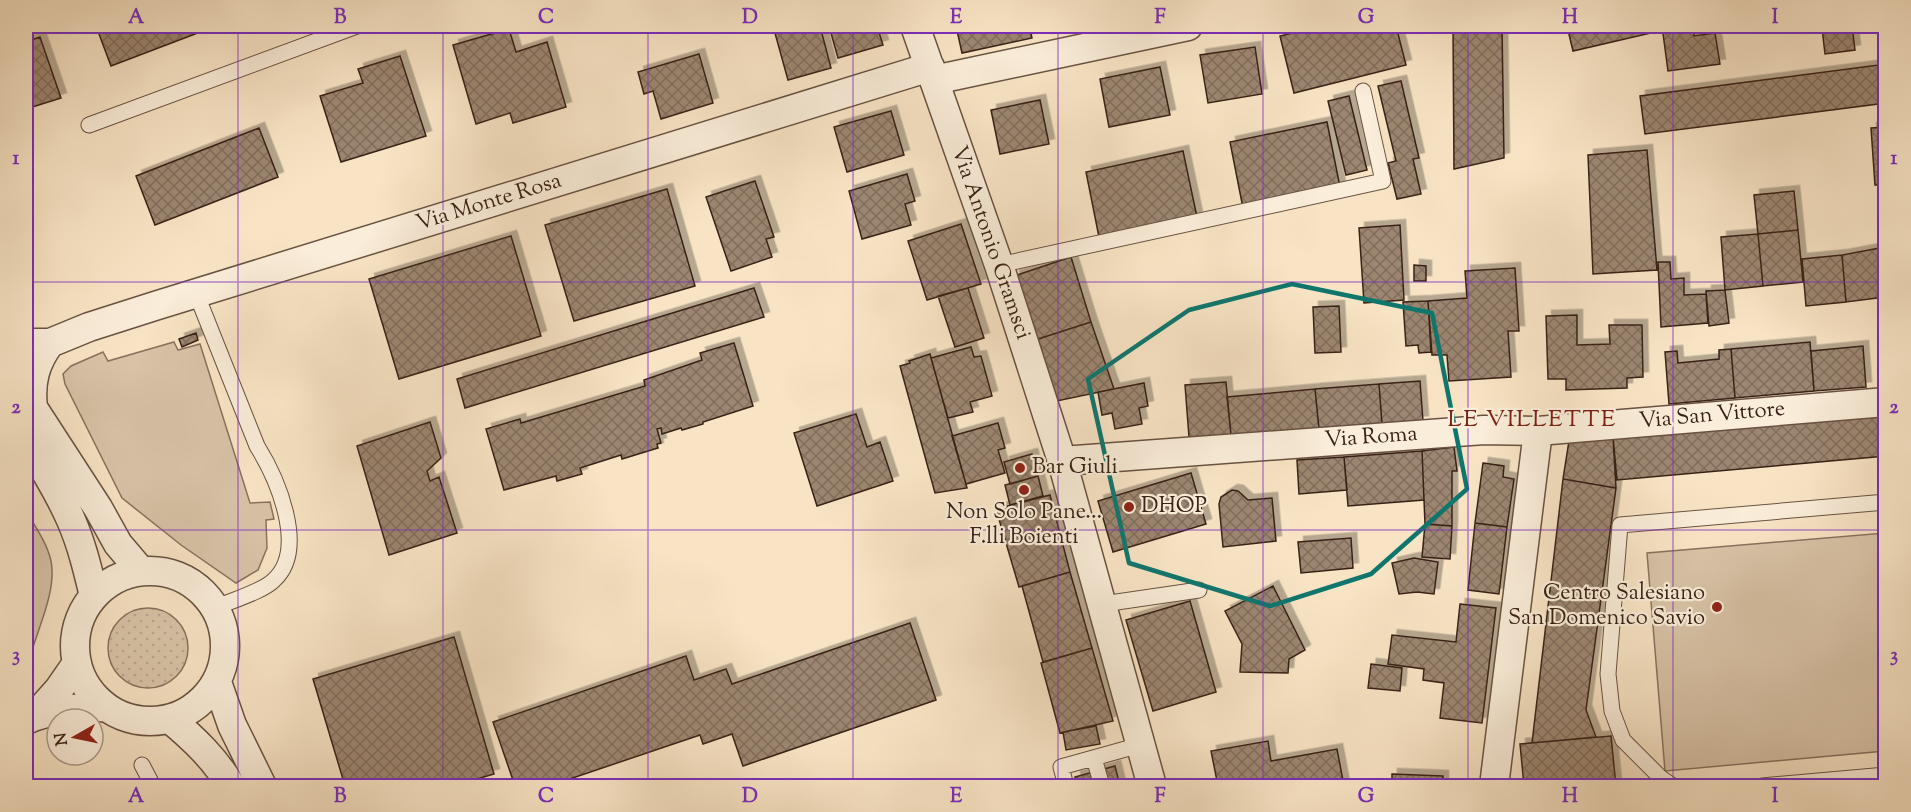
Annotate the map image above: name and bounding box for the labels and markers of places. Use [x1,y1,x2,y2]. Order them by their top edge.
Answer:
place label: Bar Giuli [1032,452,1118,484]
marker: Bar Giuli [1013,461,1027,475]
marker: Non Solo Pane... F.lli Boienti [1017,483,1031,497]
place label: DHOP [1141,491,1207,523]
place label: Non Solo Pane... F.lli Boienti [946,497,1102,554]
marker: DHOP [1122,500,1136,514]
place label: Centro Salesiano San Domenico Savio [1508,578,1705,635]
marker: Centro Salesiano San Domenico Savio [1710,600,1724,614]

